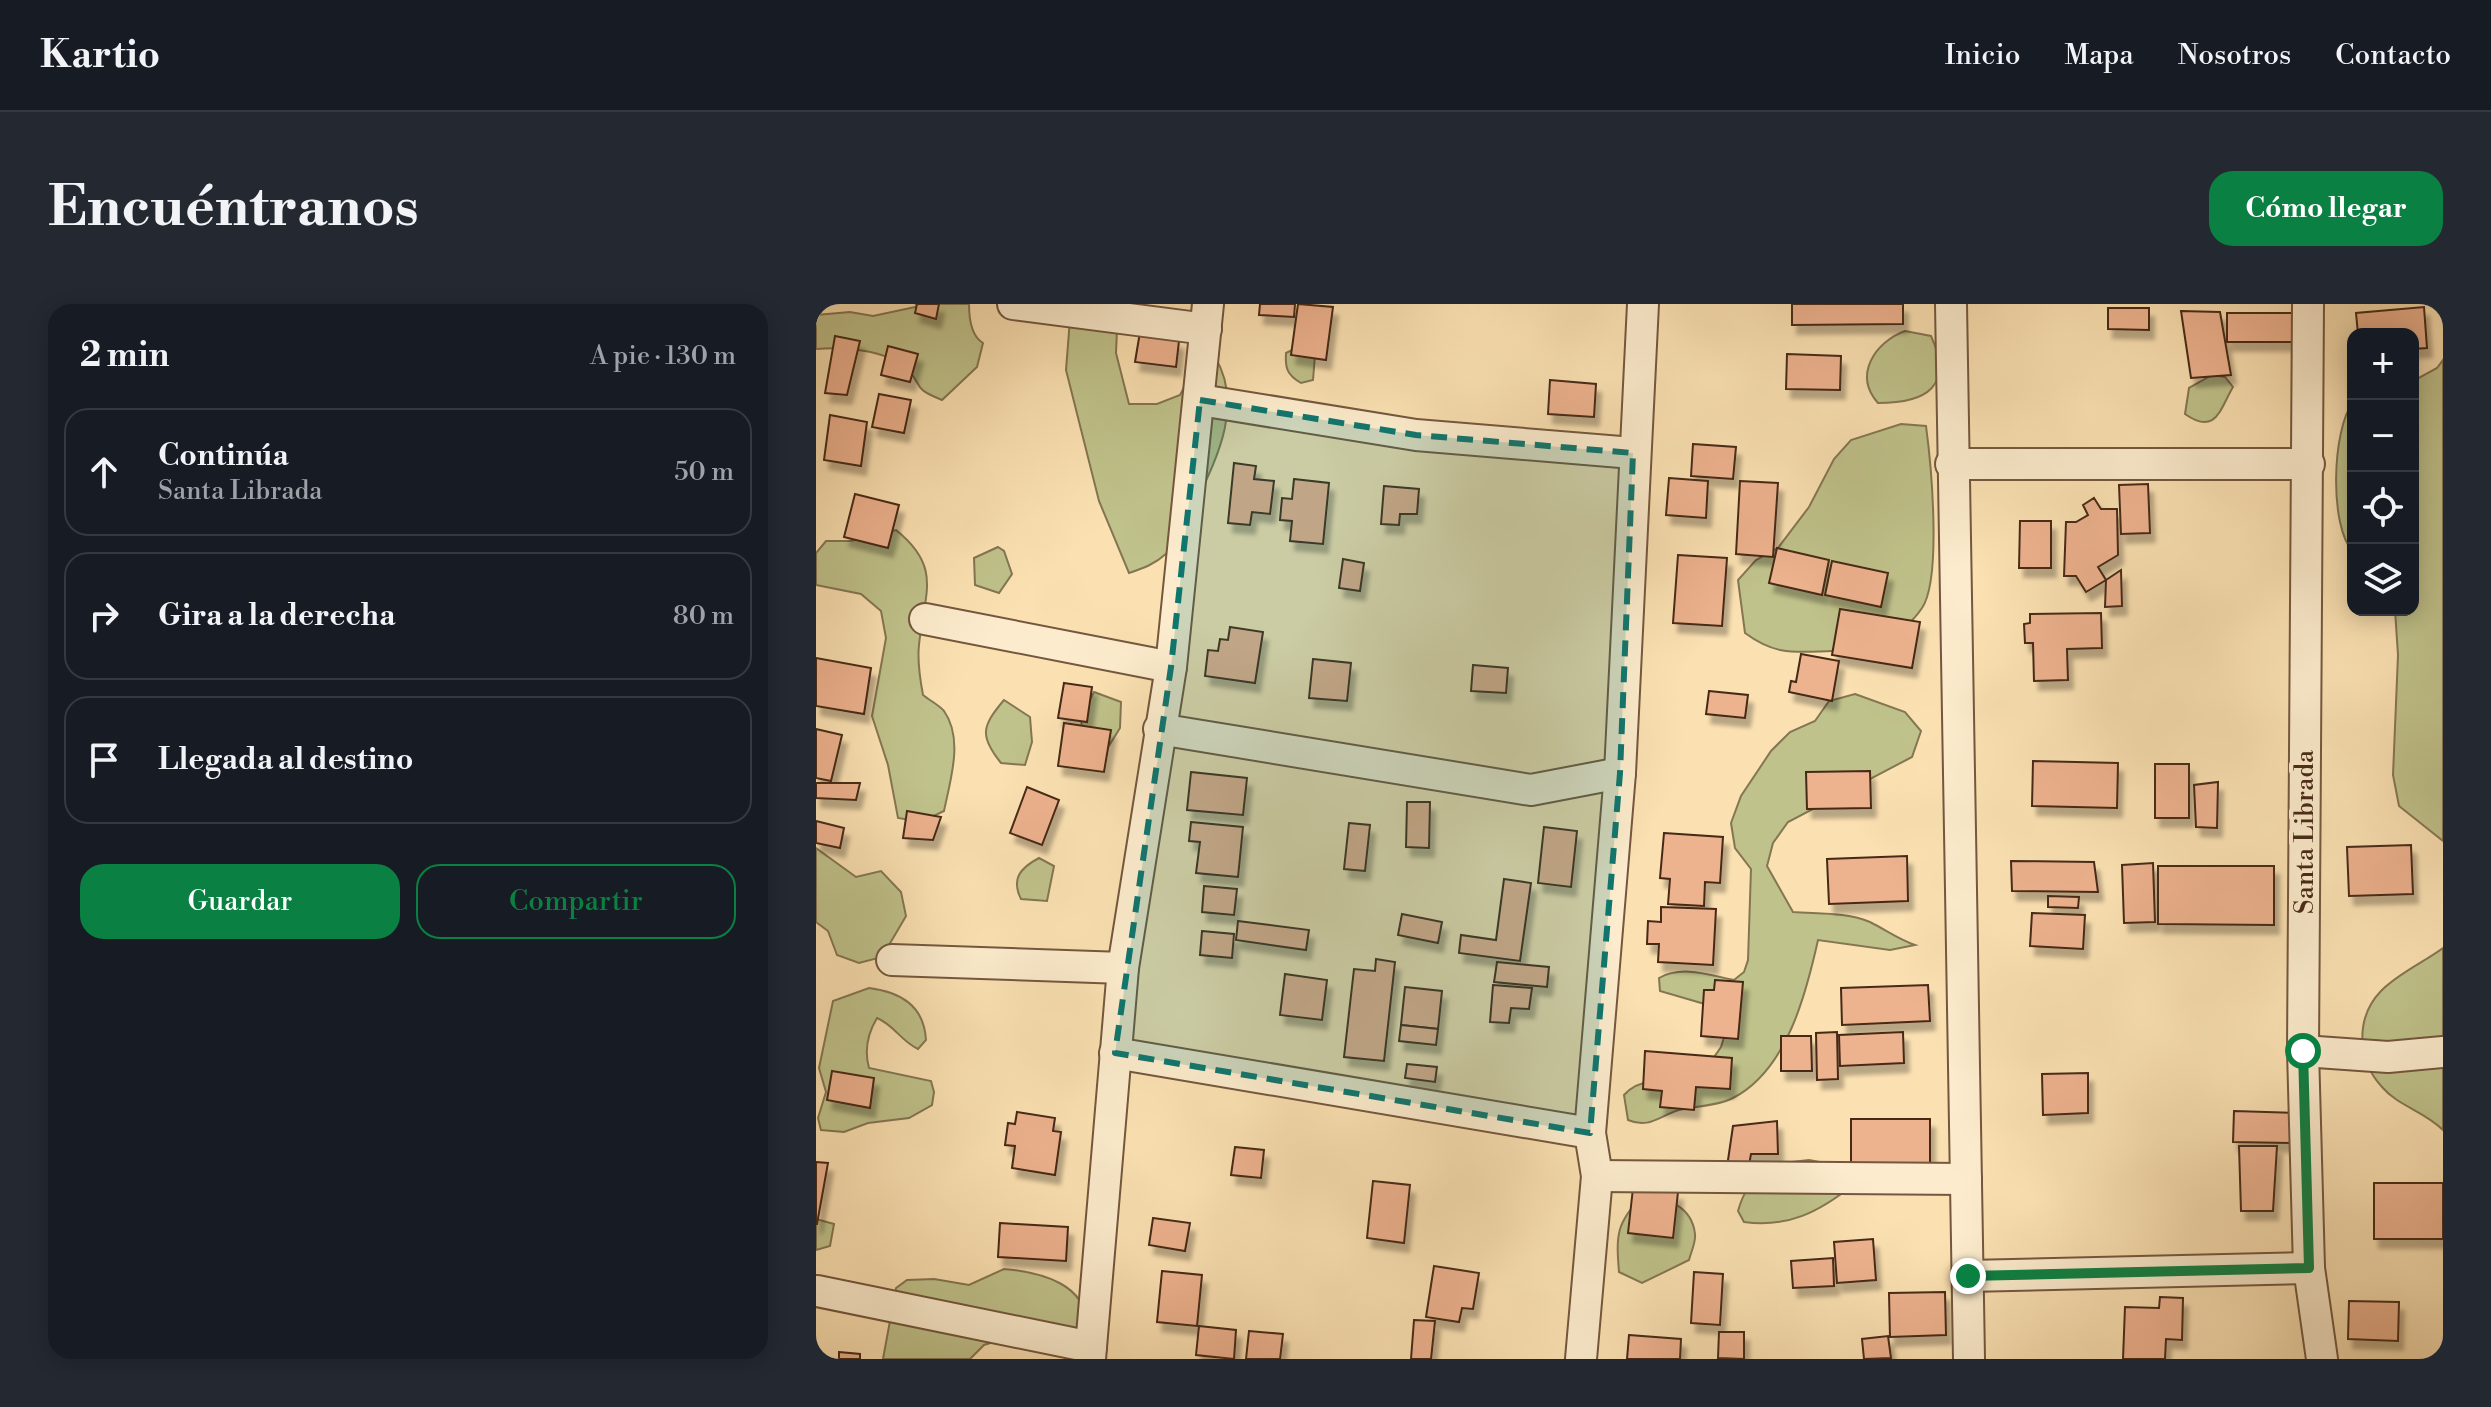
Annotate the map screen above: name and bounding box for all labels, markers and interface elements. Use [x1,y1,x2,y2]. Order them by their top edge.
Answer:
text: Kartio [40,32,160,79]
text: Inicio [1945,38,2020,73]
text: Mapa [2064,38,2134,73]
text: Nosotros [2178,38,2291,73]
text: Contacto [2335,38,2451,73]
button: Cómo llegar [2209,171,2443,246]
text: Encuéntranos [48,173,419,243]
map controls [2347,328,2419,616]
button: + [2347,328,2419,400]
text: 2 min [80,335,169,377]
text: A pie · 130 m [590,340,736,372]
button: − [2347,400,2419,472]
text: Continúa [158,437,289,475]
icon: ahead [82,450,126,494]
text: 50 m [674,456,734,488]
button: locate [2347,472,2419,544]
text: Santa Librada [158,475,323,507]
button: layers [2347,544,2419,616]
icon: right [82,594,126,638]
text: Gira a la derecha [158,597,395,635]
text: 80 m [673,600,734,632]
icon: arrive [82,738,126,782]
text: Llegada al destino [158,741,413,779]
street label: Santa Librada [2289,749,2321,914]
button: Guardar [80,864,400,939]
button: Compartir [416,864,736,939]
route start [2285,1033,2321,1069]
route end [1950,1258,1986,1294]

